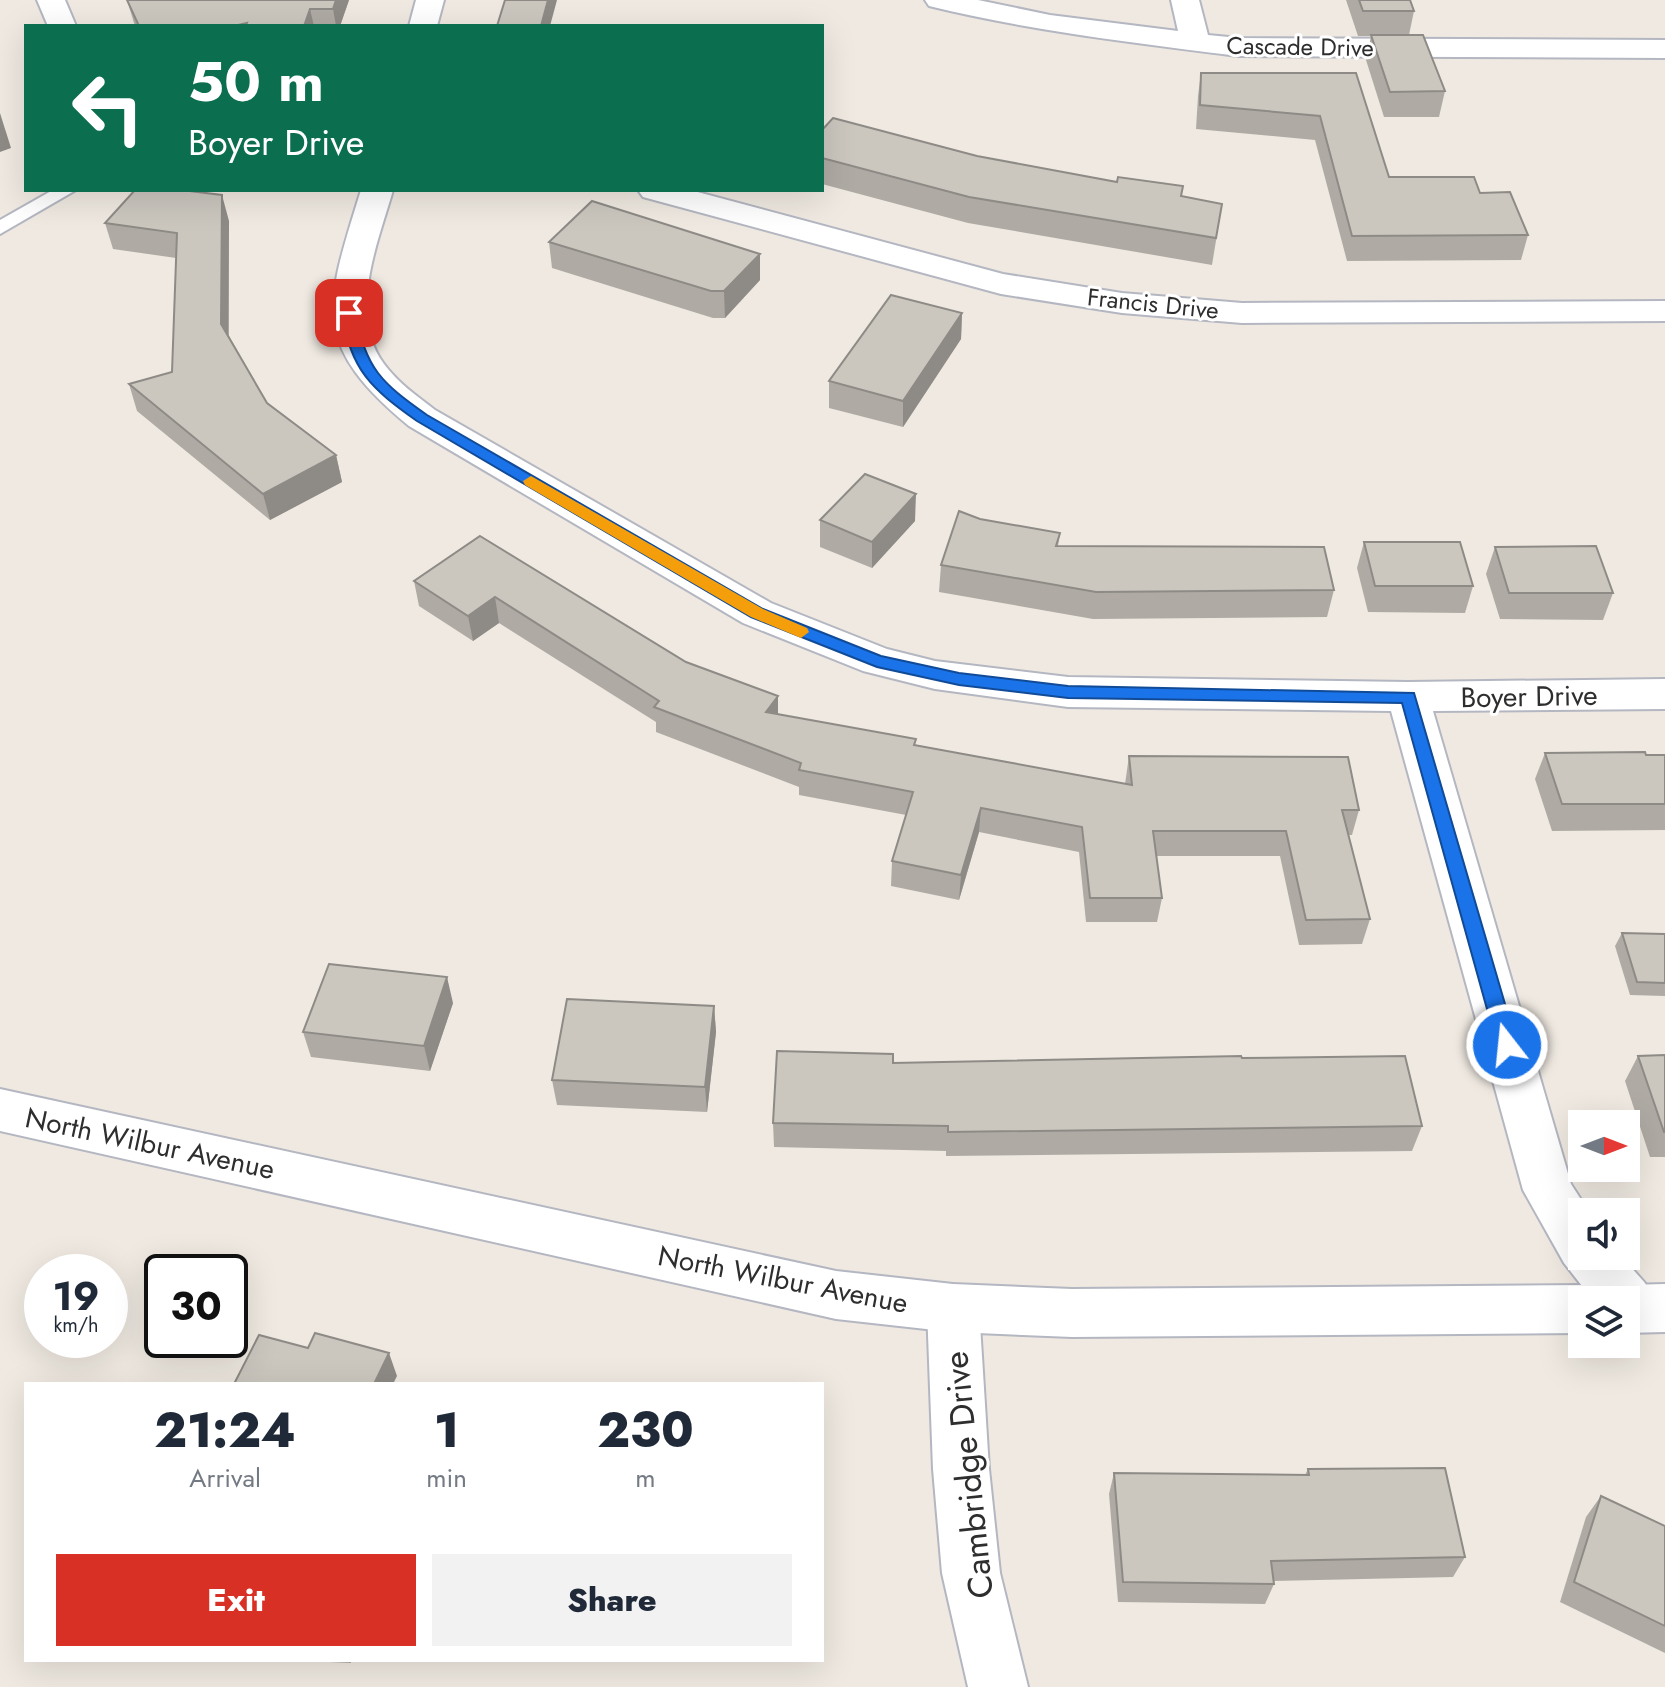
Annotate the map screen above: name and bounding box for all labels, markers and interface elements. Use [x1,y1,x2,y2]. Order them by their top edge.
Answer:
street label: Cascade Drive [1226,28,1374,65]
text: 50 m [188,41,324,122]
icon: left [56,56,160,160]
text: Boyer Drive [188,116,364,168]
pin [315,279,383,347]
street label: Francis Drive [1086,279,1220,328]
icon: arrive [327,291,371,335]
street label: Boyer Drive [1460,675,1598,718]
position arrow [1465,1003,1549,1087]
street label: North Wilbur Avenue [22,1097,278,1190]
north arrow [1568,1110,1640,1182]
map controls [1568,1110,1640,1358]
button: sound [1568,1198,1640,1270]
street label: North Wilbur Avenue [654,1235,911,1324]
speed limit sign: 30 [144,1254,248,1358]
text: 19 [52,1267,100,1325]
button: layers [1568,1286,1640,1358]
text: km/h [53,1311,99,1340]
street label: Cambridge Drive [931,1349,1006,1601]
text: 21:24 [154,1396,296,1465]
text: 1 [434,1396,459,1465]
text: 230 [597,1396,694,1465]
text: Arrival [189,1459,261,1497]
text: min [426,1459,467,1497]
text: m [635,1459,656,1497]
button: Exit [56,1554,416,1646]
button: Share [432,1554,792,1646]

